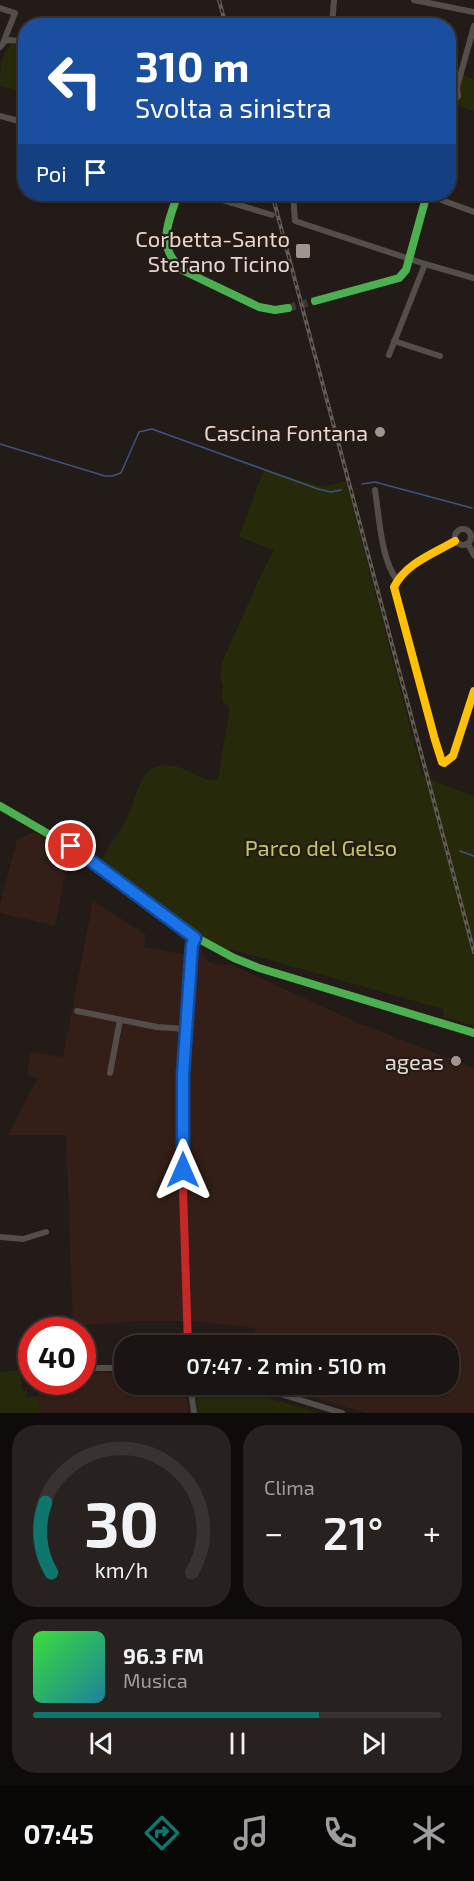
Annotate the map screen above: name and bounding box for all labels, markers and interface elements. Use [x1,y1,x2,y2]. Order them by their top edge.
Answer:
text: 310 m [135,40,250,90]
icon: left [36,42,114,120]
text: Svolta a sinistra [135,91,332,123]
icon: arrive [79,156,112,189]
text: Poi [36,160,67,186]
place label: Corbetta-Santo Stefano Ticino [135,225,290,276]
marker: Corbetta-Santo Stefano Ticino [294,242,312,260]
place label: Cascina Fontana [204,419,368,445]
marker: Cascina Fontana [373,425,387,439]
pin [45,820,96,871]
icon: arrive [54,829,87,862]
park label: Parco del Gelso [245,834,397,860]
place label: ageas [385,1048,444,1074]
marker: ageas [449,1054,463,1068]
position arrow [151,1138,215,1202]
speed limit sign: 40 [18,1317,96,1395]
text: 07:47 · 2 min · 510 m [186,1352,387,1378]
text: Clima [264,1475,315,1499]
text: 30 [84,1485,159,1560]
text: 21° [323,1505,383,1559]
text: − [264,1512,283,1552]
text: + [423,1512,441,1552]
text: km/h [95,1557,148,1582]
text: 96.3 FM [123,1642,204,1668]
text: Musica [123,1668,188,1692]
icon: previous [85,1727,118,1760]
icon: pause [221,1727,254,1760]
icon: next [357,1727,390,1760]
icon: directions [141,1812,183,1854]
icon: music [230,1812,272,1854]
icon: phone [319,1812,361,1854]
icon: climate [408,1812,450,1854]
text: 07:45 [24,1817,94,1849]

